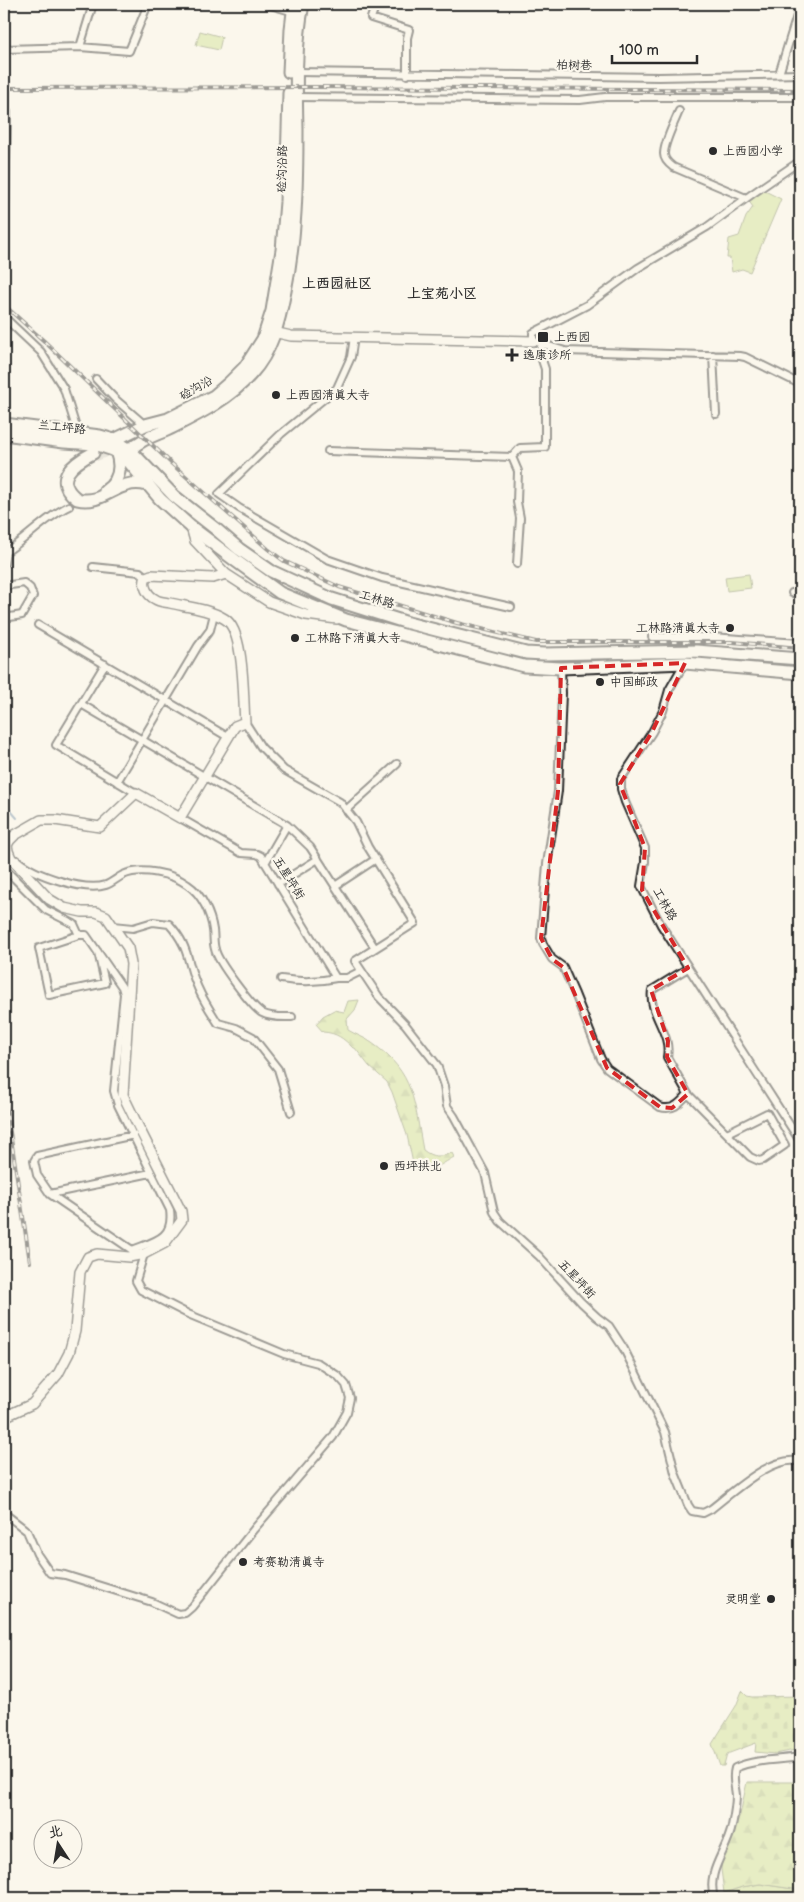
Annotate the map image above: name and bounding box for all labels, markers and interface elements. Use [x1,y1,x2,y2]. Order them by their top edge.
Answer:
scale bar [612,32,696,64]
text: 100 m [619,41,659,60]
street label: 柏树巷 [556,58,592,73]
place label: 上西园小学 [723,144,783,159]
street label: 硷沟沿路 [275,145,290,193]
marker: 上西园小学 [707,145,719,157]
district label: 上西园社区 [302,275,372,292]
district label: 上宝苑小区 [407,285,477,302]
marker: 上西园 [536,330,550,344]
place label: 上西园 [554,330,590,345]
marker: 逸康诊所 [505,348,519,362]
place label: 逸康诊所 [523,348,572,363]
street label: 硷沟沿 [177,373,216,404]
place label: 上西园清真大寺 [286,388,370,403]
marker: 上西园清真大寺 [270,389,282,401]
street label: 兰工坪路 [37,418,87,437]
street label: 工林路 [357,587,396,612]
place label: 工林路清真大寺 [636,621,720,636]
marker: 工林路清真大寺 [724,622,736,634]
place label: 工林路下清真大寺 [305,631,401,646]
marker: 工林路下清真大寺 [289,632,301,644]
place label: 中国邮政 [610,675,658,690]
marker: 中国邮政 [594,676,606,688]
street label: 五星坪街 [269,854,308,903]
street label: 工林路 [649,885,680,924]
place label: 西坪拱北 [394,1159,442,1174]
marker: 西坪拱北 [378,1160,390,1172]
street label: 五星坪街 [555,1257,598,1302]
place label: 考赛勒清真寺 [253,1555,325,1570]
marker: 考赛勒清真寺 [237,1556,249,1568]
place label: 灵明堂 [725,1592,761,1607]
marker: 灵明堂 [765,1593,777,1605]
north arrow [32,1820,82,1870]
text: 北 [47,1822,64,1842]

